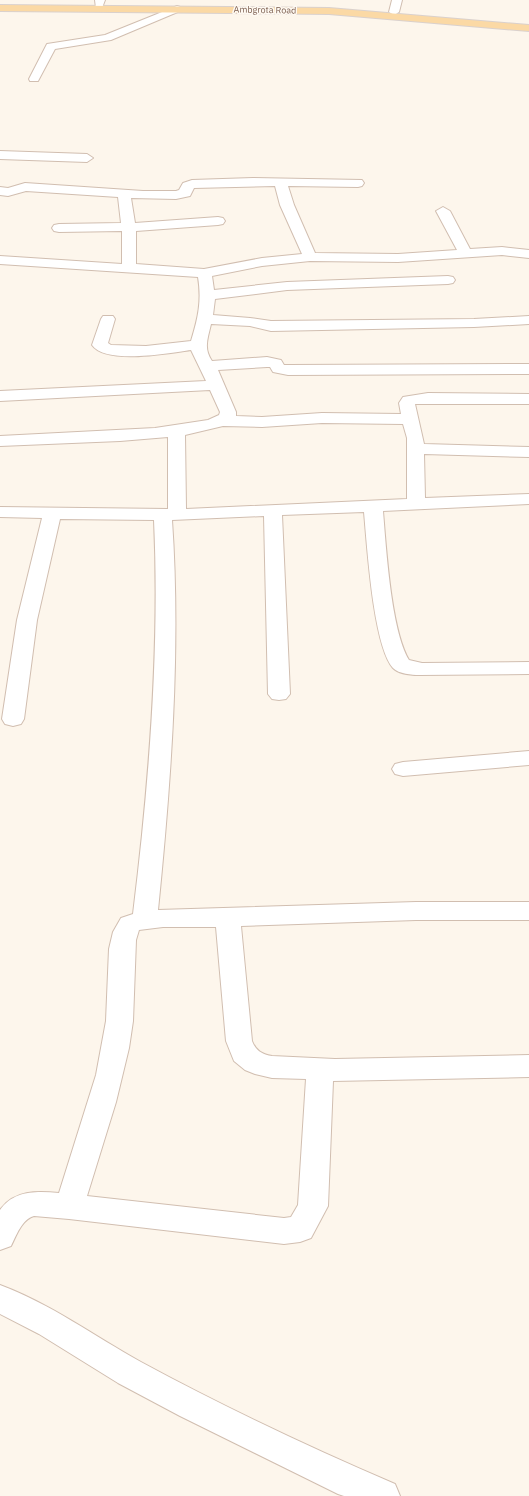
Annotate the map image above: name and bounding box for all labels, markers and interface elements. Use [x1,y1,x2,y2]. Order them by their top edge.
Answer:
street label: Ambgrota Road [234,3,296,16]

